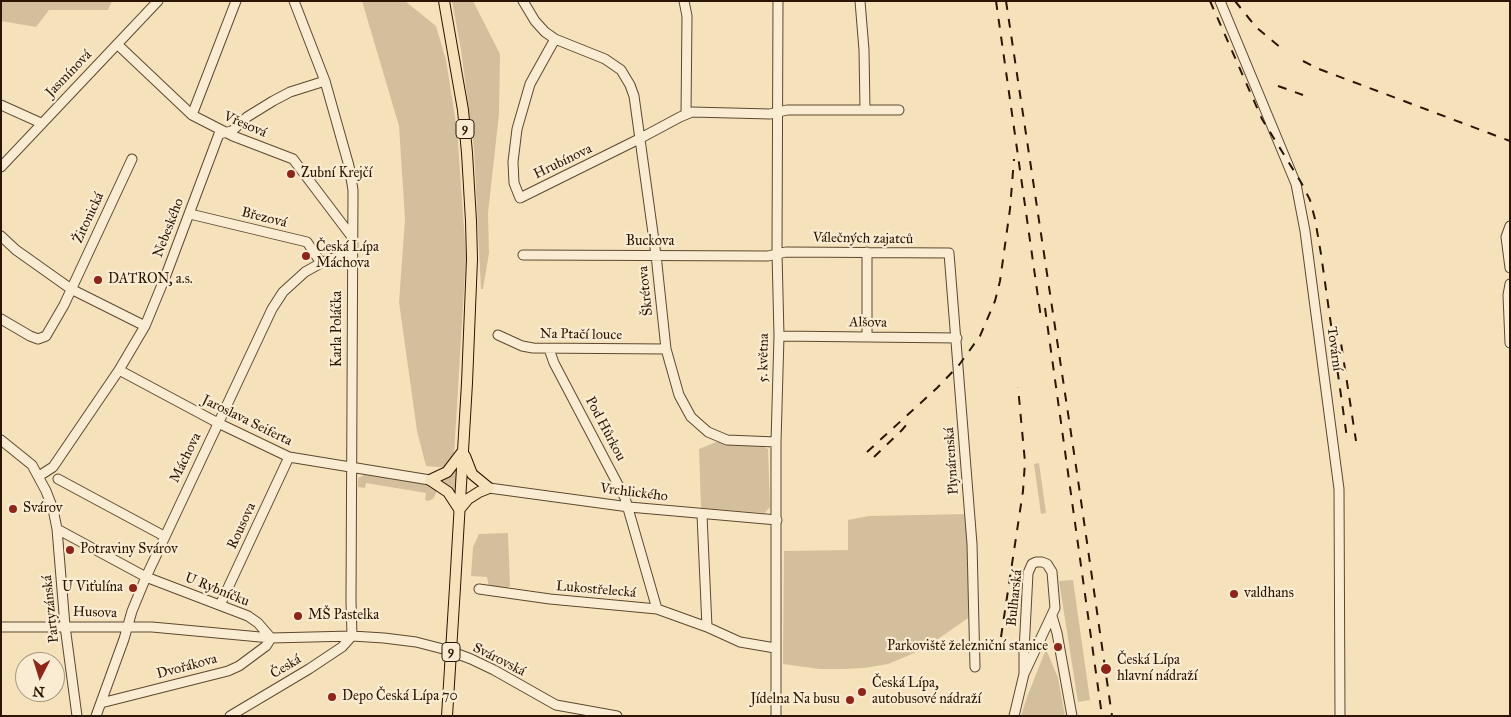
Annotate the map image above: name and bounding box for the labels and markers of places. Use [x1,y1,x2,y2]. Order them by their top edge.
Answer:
place label: Zubní Krejčí [301,166,372,182]
marker: Zubní Krejčí [285,168,297,180]
place label: Česká Lípa Máchova [316,240,379,272]
marker: Česká Lípa Máchova [300,250,312,262]
place label: DATRON, a.s. [108,272,193,288]
marker: DATRON, a.s. [92,274,104,286]
place label: Svárov [23,501,63,517]
marker: Svárov [7,503,19,515]
place label: Potraviny Svárov [80,542,178,558]
marker: Potraviny Svárov [64,544,76,556]
place label: U Viťulína [62,580,123,596]
marker: U Viťulína [127,582,139,594]
place label: valdhans [1244,586,1294,602]
marker: valdhans [1228,588,1240,600]
place label: MŠ Pastelka [308,608,379,624]
marker: MŠ Pastelka [292,610,304,622]
place label: Parkoviště železniční stanice [887,639,1048,655]
marker: Parkoviště železniční stanice [1052,641,1064,653]
place label: Česká Lípa hlavní nádraží [1117,653,1198,686]
marker: Česká Lípa hlavní nádraží [1099,662,1113,676]
place label: Česká Lípa, autobusové nádraží [872,676,981,709]
marker: Česká Lípa, autobusové nádraží [856,686,868,698]
place label: Depo Česká Lípa 70 [342,689,458,705]
marker: Depo Česká Lípa 70 [326,691,338,703]
place label: Jídelna Na busu [750,692,840,708]
marker: Jídelna Na busu [844,694,856,706]

